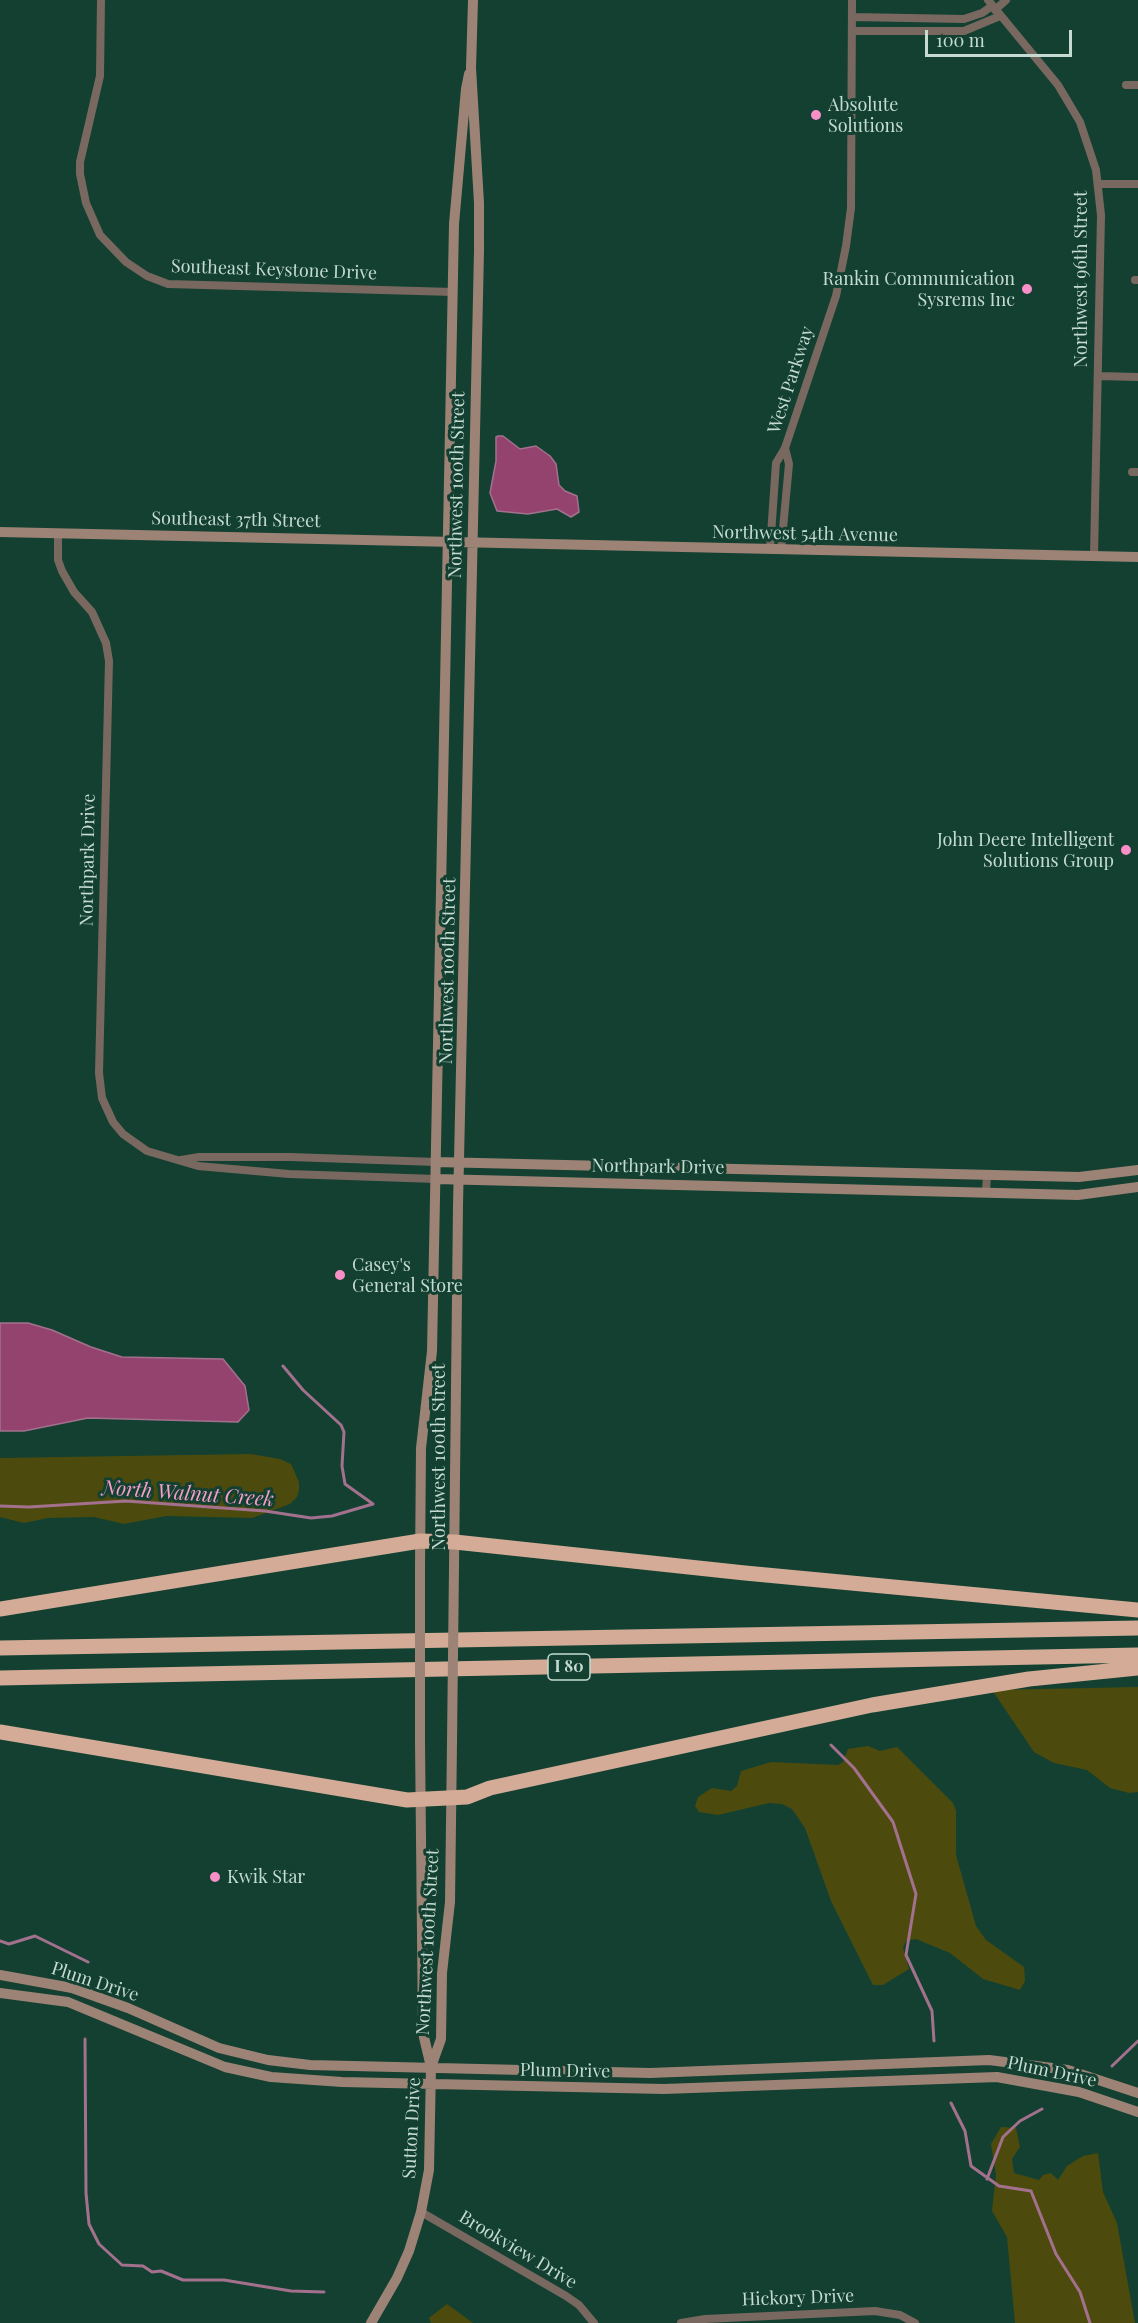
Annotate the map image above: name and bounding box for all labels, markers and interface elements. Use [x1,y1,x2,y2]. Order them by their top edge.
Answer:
scale bar [928,18,1075,56]
text: 100 m [936,28,985,52]
place label: Absolute Solutions [828,94,903,136]
marker: Absolute Solutions [809,108,823,122]
street label: Northwest 96th Street [1070,191,1092,367]
street label: Southeast Keystone Drive [171,256,377,284]
place label: Rankin Communication Sysrems Inc [823,268,1015,310]
marker: Rankin Communication Sysrems Inc [1020,282,1034,296]
street label: West Parkway [763,324,819,436]
street label: Northwest 100th Street [445,391,469,579]
street label: Southeast 37th Street [151,508,321,532]
street label: Northwest 54th Avenue [712,522,898,546]
street label: Northpark Drive [76,793,100,927]
place label: John Deere Intelligent Solutions Group [937,829,1114,872]
marker: John Deere Intelligent Solutions Group [1119,843,1133,857]
street label: Northwest 100th Street [436,877,460,1065]
street label: Northpark Drive [591,1155,725,1179]
place label: Casey's General Store [352,1254,463,1296]
marker: Casey's General Store [333,1268,347,1282]
street label: Northwest 100th Street [428,1364,450,1550]
water label: North Walnut Creek [102,1476,274,1512]
road number: I 80 [548,1654,590,1680]
street label: Northwest 100th Street [412,1848,444,2036]
place label: Kwik Star [227,1866,305,1888]
marker: Kwik Star [208,1870,222,1884]
street label: Plum Drive [49,1958,141,2006]
street label: Plum Drive [1006,2052,1098,2092]
street label: Plum Drive [520,2059,610,2083]
street label: Sutton Drive [399,2077,425,2179]
street label: Brookview Drive [455,2206,581,2294]
street label: Hickory Drive [741,2285,855,2311]

